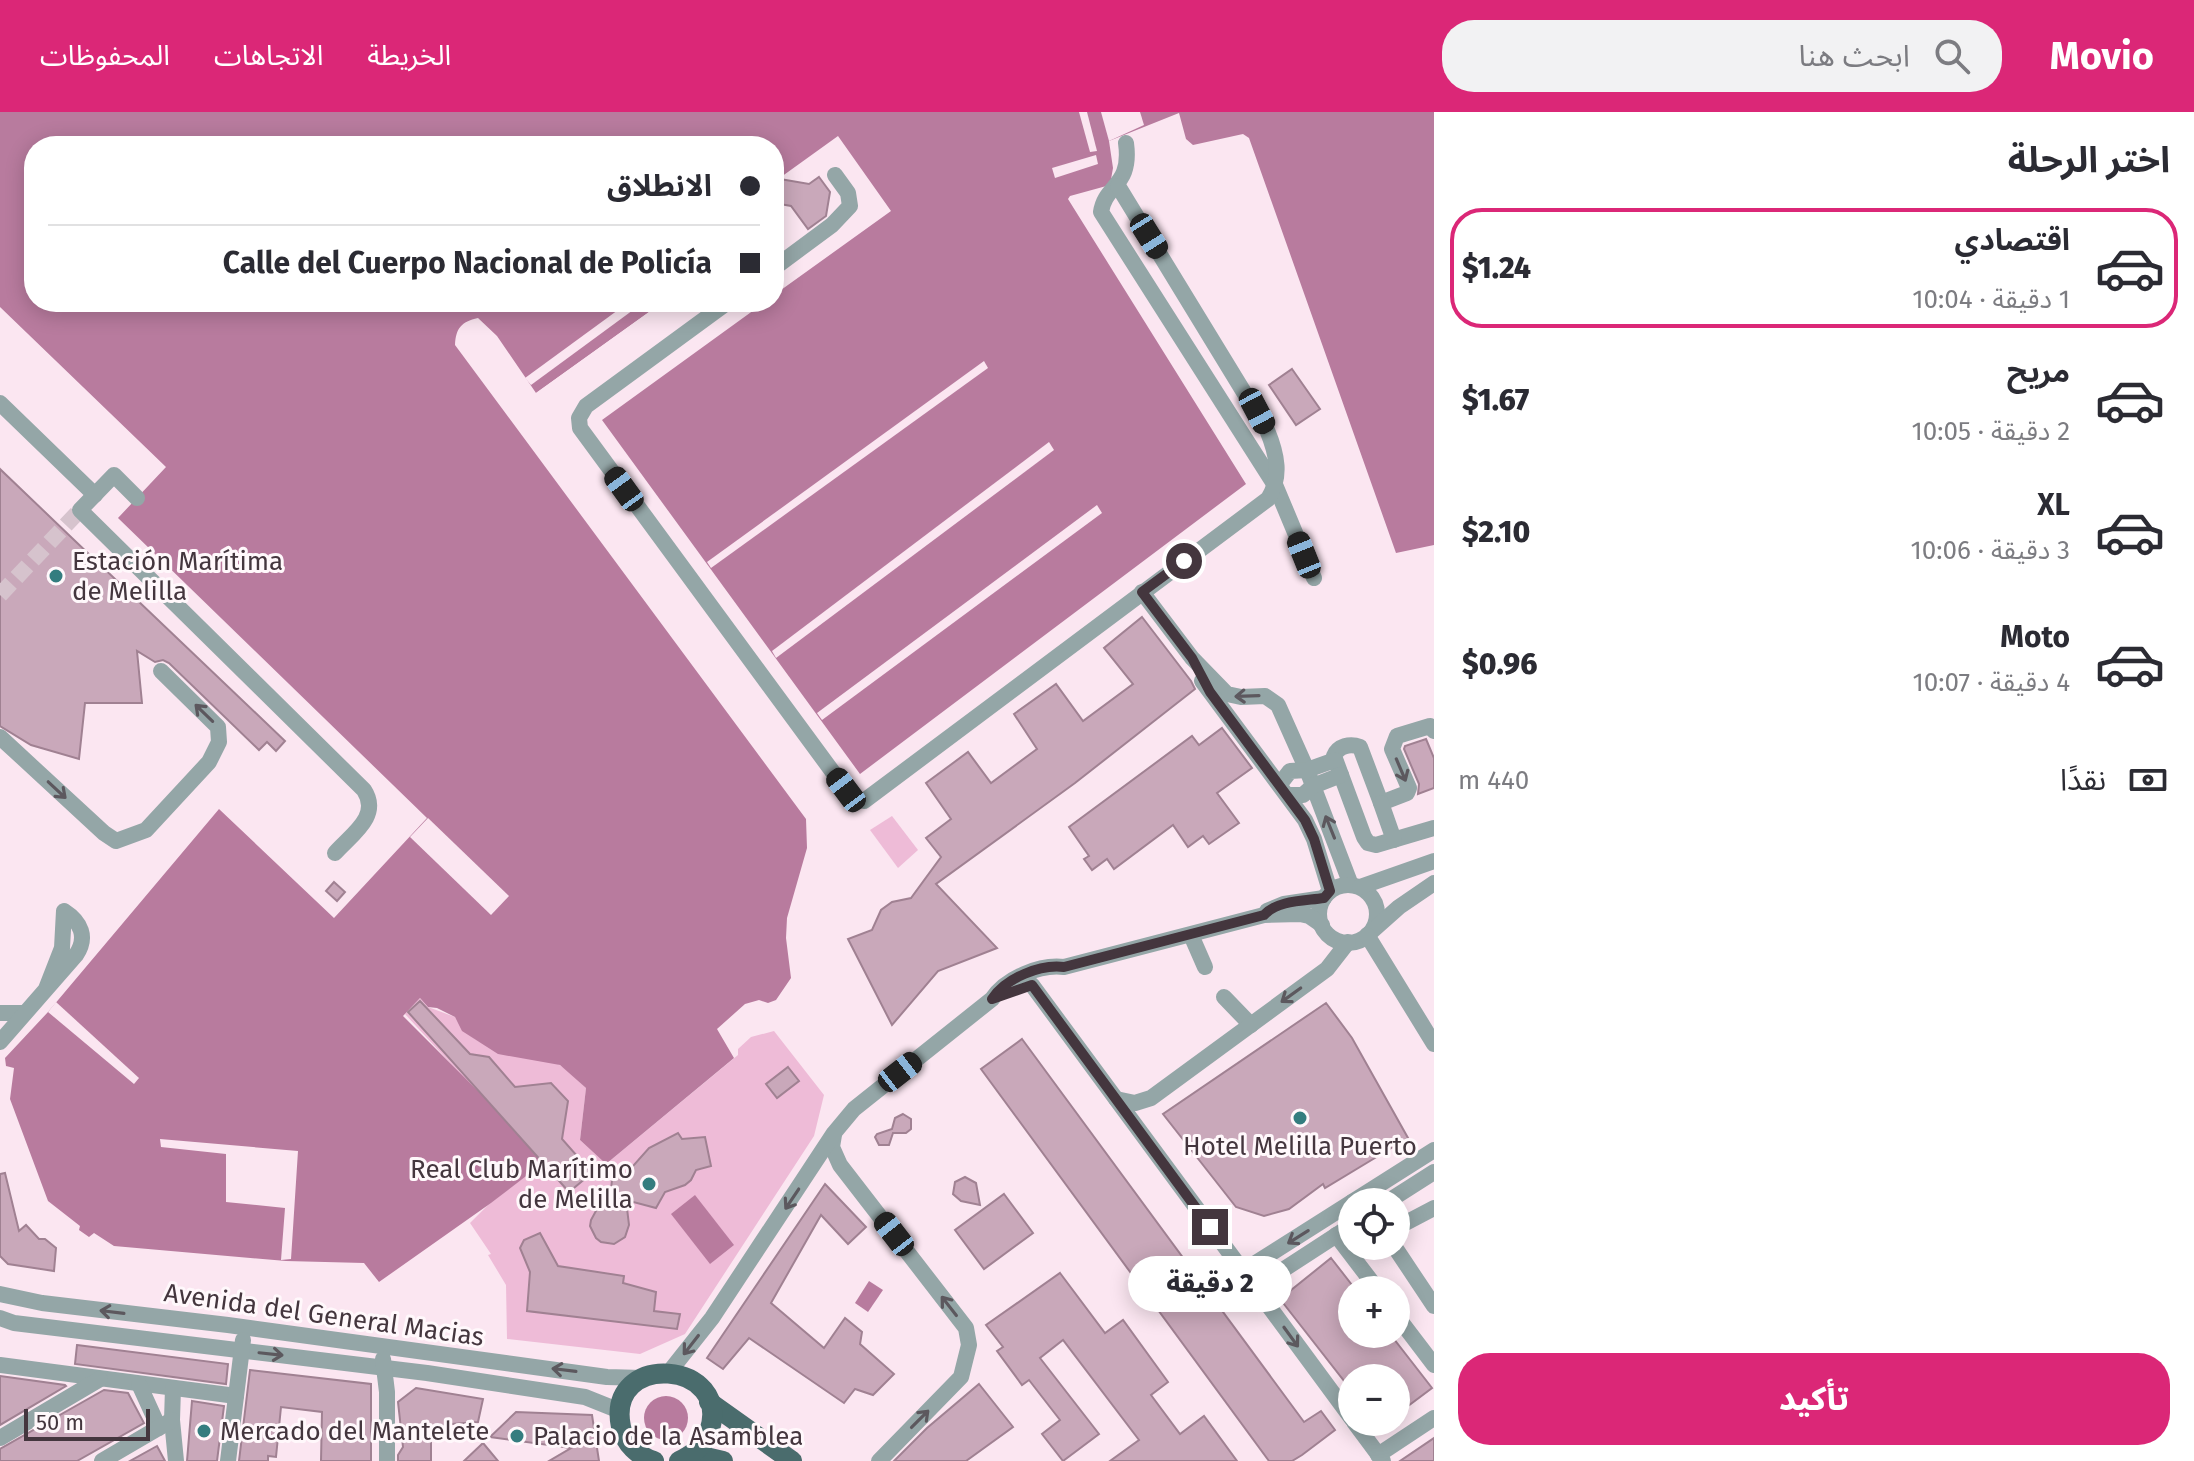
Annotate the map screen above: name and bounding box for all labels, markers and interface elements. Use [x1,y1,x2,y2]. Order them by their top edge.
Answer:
search box [1442,20,2002,92]
text: Movio [2050,33,2154,79]
icon: search [1930,34,1974,78]
text: ابحث هنا [1799,38,1910,74]
text: المحفوظات [40,39,170,72]
text: الاتجاهات [214,39,323,72]
text: الخريطة [367,39,451,72]
text: اختر الرحلة [2008,138,2170,182]
text: الانطلاق [607,168,712,204]
car [1126,209,1172,263]
text: اقتصادي [1955,222,2070,258]
icon: car [2094,232,2166,304]
text: Calle del Cuerpo Nacional de Policía [223,245,712,281]
text: $1.24 [1462,250,1531,286]
text: 1 دقيقة · 10:04 [1912,284,2070,315]
text: مريح [2007,354,2070,390]
icon: car [2094,364,2166,436]
text: $1.67 [1462,382,1529,418]
car [1235,384,1279,438]
text: 2 دقيقة · 10:05 [1911,416,2070,447]
car [600,463,648,515]
text: XL [2037,487,2070,523]
icon: car [2094,496,2166,568]
text: $2.10 [1462,514,1530,550]
car [1284,528,1324,582]
text: 3 دقيقة · 10:06 [1911,535,2070,566]
route start [1166,543,1202,579]
place label: Estación Marítima de Melilla [72,546,283,607]
marker: Estación Marítima de Melilla [47,567,65,585]
text: Moto [2000,619,2070,655]
icon: car [2094,628,2166,700]
text: $0.96 [1462,646,1537,682]
text: 4 دقيقة · 10:07 [1912,667,2070,698]
one-way arrow [1234,688,1260,703]
one-way arrow [195,704,214,723]
one-way arrow [1394,757,1409,782]
icon: cash [2126,758,2170,802]
text: نقدًا [2060,762,2106,798]
car [822,764,870,816]
text: 440 m [1458,765,1529,796]
one-way arrow [47,781,67,799]
one-way arrow [1321,815,1336,840]
one-way arrow [1281,987,1303,1003]
car [874,1048,926,1096]
marker: Hotel Melilla Puerto [1291,1109,1309,1127]
place label: Hotel Melilla Puerto [1183,1131,1417,1162]
place label: Real Club Marítimo de Melilla [410,1154,633,1215]
marker: Real Club Marítimo de Melilla [640,1175,658,1193]
one-way arrow [784,1187,801,1209]
map controls [1338,1188,1410,1436]
button: locate [1338,1188,1410,1260]
car [870,1208,918,1260]
route end [1192,1209,1228,1245]
one-way arrow [1287,1228,1309,1245]
callout: 2 دقيقة [1128,1255,1292,1311]
text: 2 دقيقة [1166,1268,1254,1299]
button: + [1338,1276,1410,1348]
street label: Avenida del General Macias [162,1277,486,1353]
one-way arrow [941,1296,958,1317]
one-way arrow [99,1304,126,1319]
one-way arrow [1282,1325,1299,1347]
one-way arrow [683,1334,700,1355]
one-way arrow [258,1346,284,1361]
button: تأكيد [1458,1353,2170,1445]
one-way arrow [552,1362,578,1377]
button: − [1338,1364,1410,1436]
scale bar [24,1405,150,1441]
text: 50 m [36,1409,84,1436]
one-way arrow [910,1410,929,1429]
place label: Mercado del Mantelete [220,1416,489,1447]
place label: Palacio de la Asamblea [533,1421,803,1452]
marker: Mercado del Mantelete [195,1422,213,1440]
marker: Palacio de la Asamblea [508,1427,526,1445]

